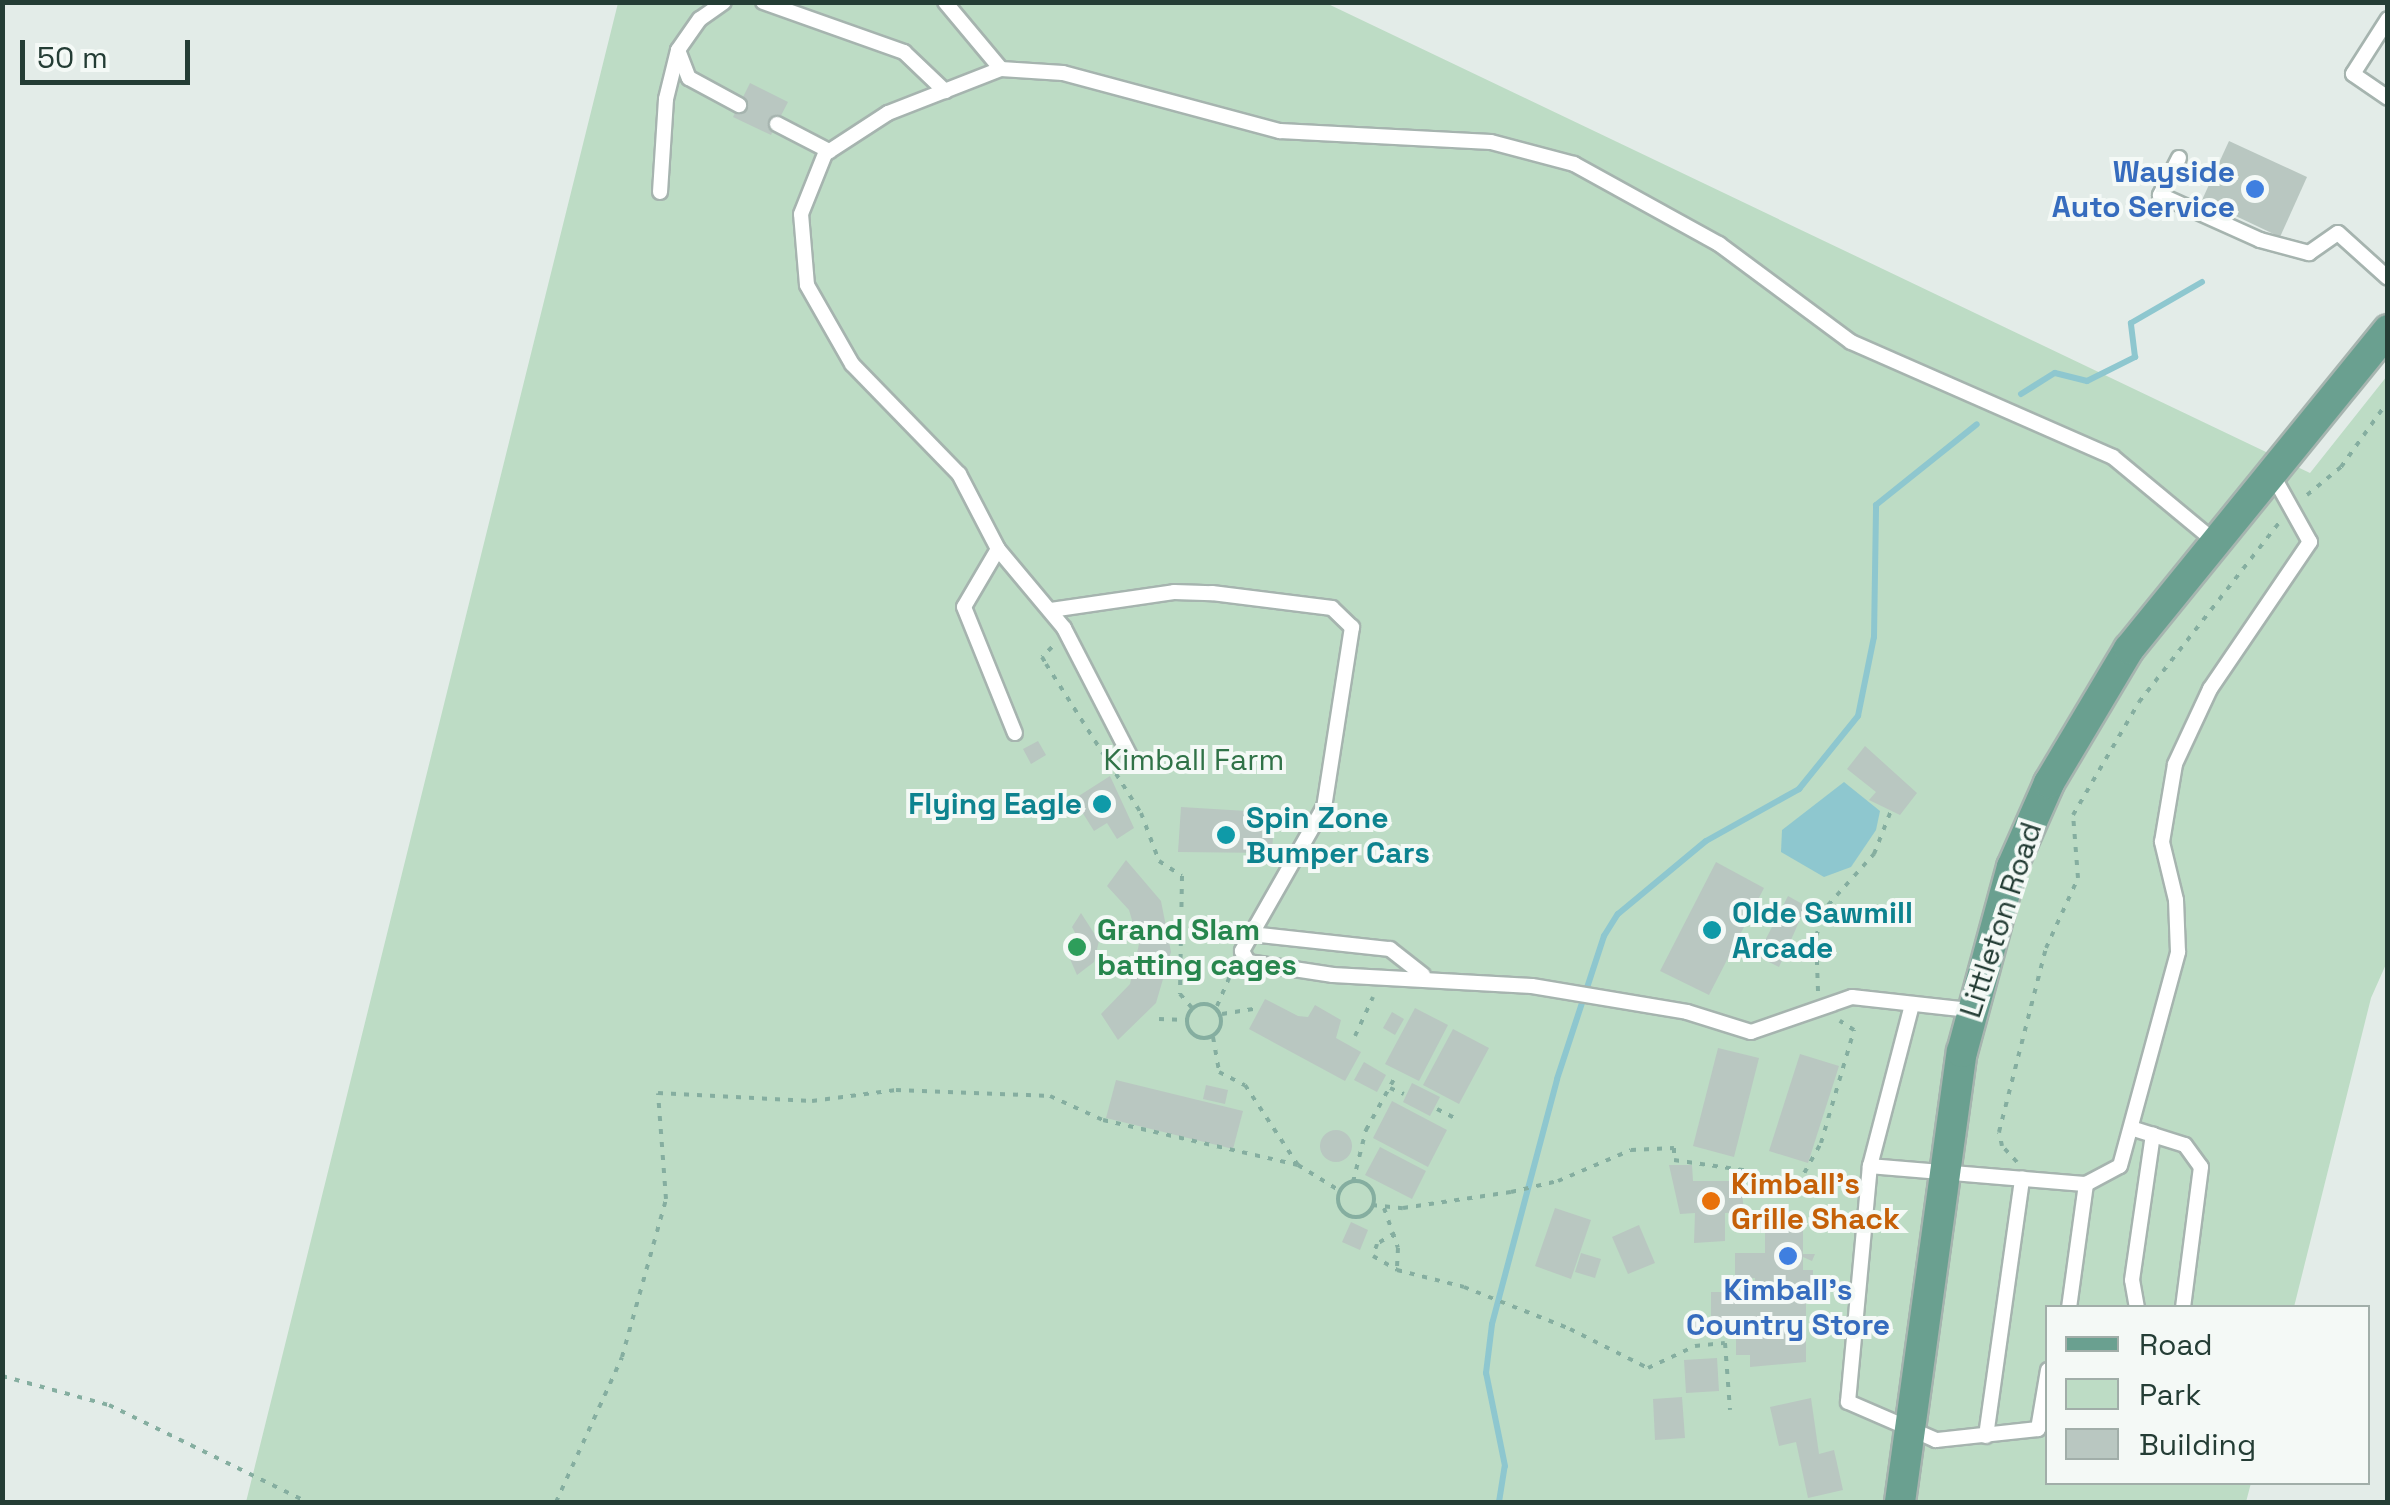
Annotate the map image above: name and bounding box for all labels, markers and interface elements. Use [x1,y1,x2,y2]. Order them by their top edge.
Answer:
scale bar [25,20,195,82]
text: 50 m [37,38,108,77]
place label: Wayside Auto Service [2052,154,2235,224]
marker: Wayside Auto Service [2244,178,2266,200]
park label: Kimball Farm [1104,742,1284,778]
place label: Flying Eagle [908,786,1082,822]
marker: Flying Eagle [1091,793,1113,815]
place label: Spin Zone Bumper Cars [1246,800,1430,870]
street label: Littleton Road [1952,818,2050,1022]
marker: Spin Zone Bumper Cars [1215,824,1237,846]
place label: Olde Sawmill Arcade [1732,895,1913,966]
place label: Grand Slam batting cages [1097,912,1297,982]
marker: Olde Sawmill Arcade [1701,919,1723,941]
marker: Grand Slam batting cages [1066,936,1088,958]
place label: Kimball's Grille Shack [1731,1166,1900,1236]
marker: Kimball's Grille Shack [1700,1190,1722,1212]
marker: Kimball's Country Store [1777,1245,1799,1267]
place label: Kimball's Country Store [1686,1272,1890,1342]
legend [2045,1305,2370,1485]
text: Road [2139,1325,2213,1364]
text: Park [2139,1375,2201,1414]
text: Building [2139,1425,2256,1464]

